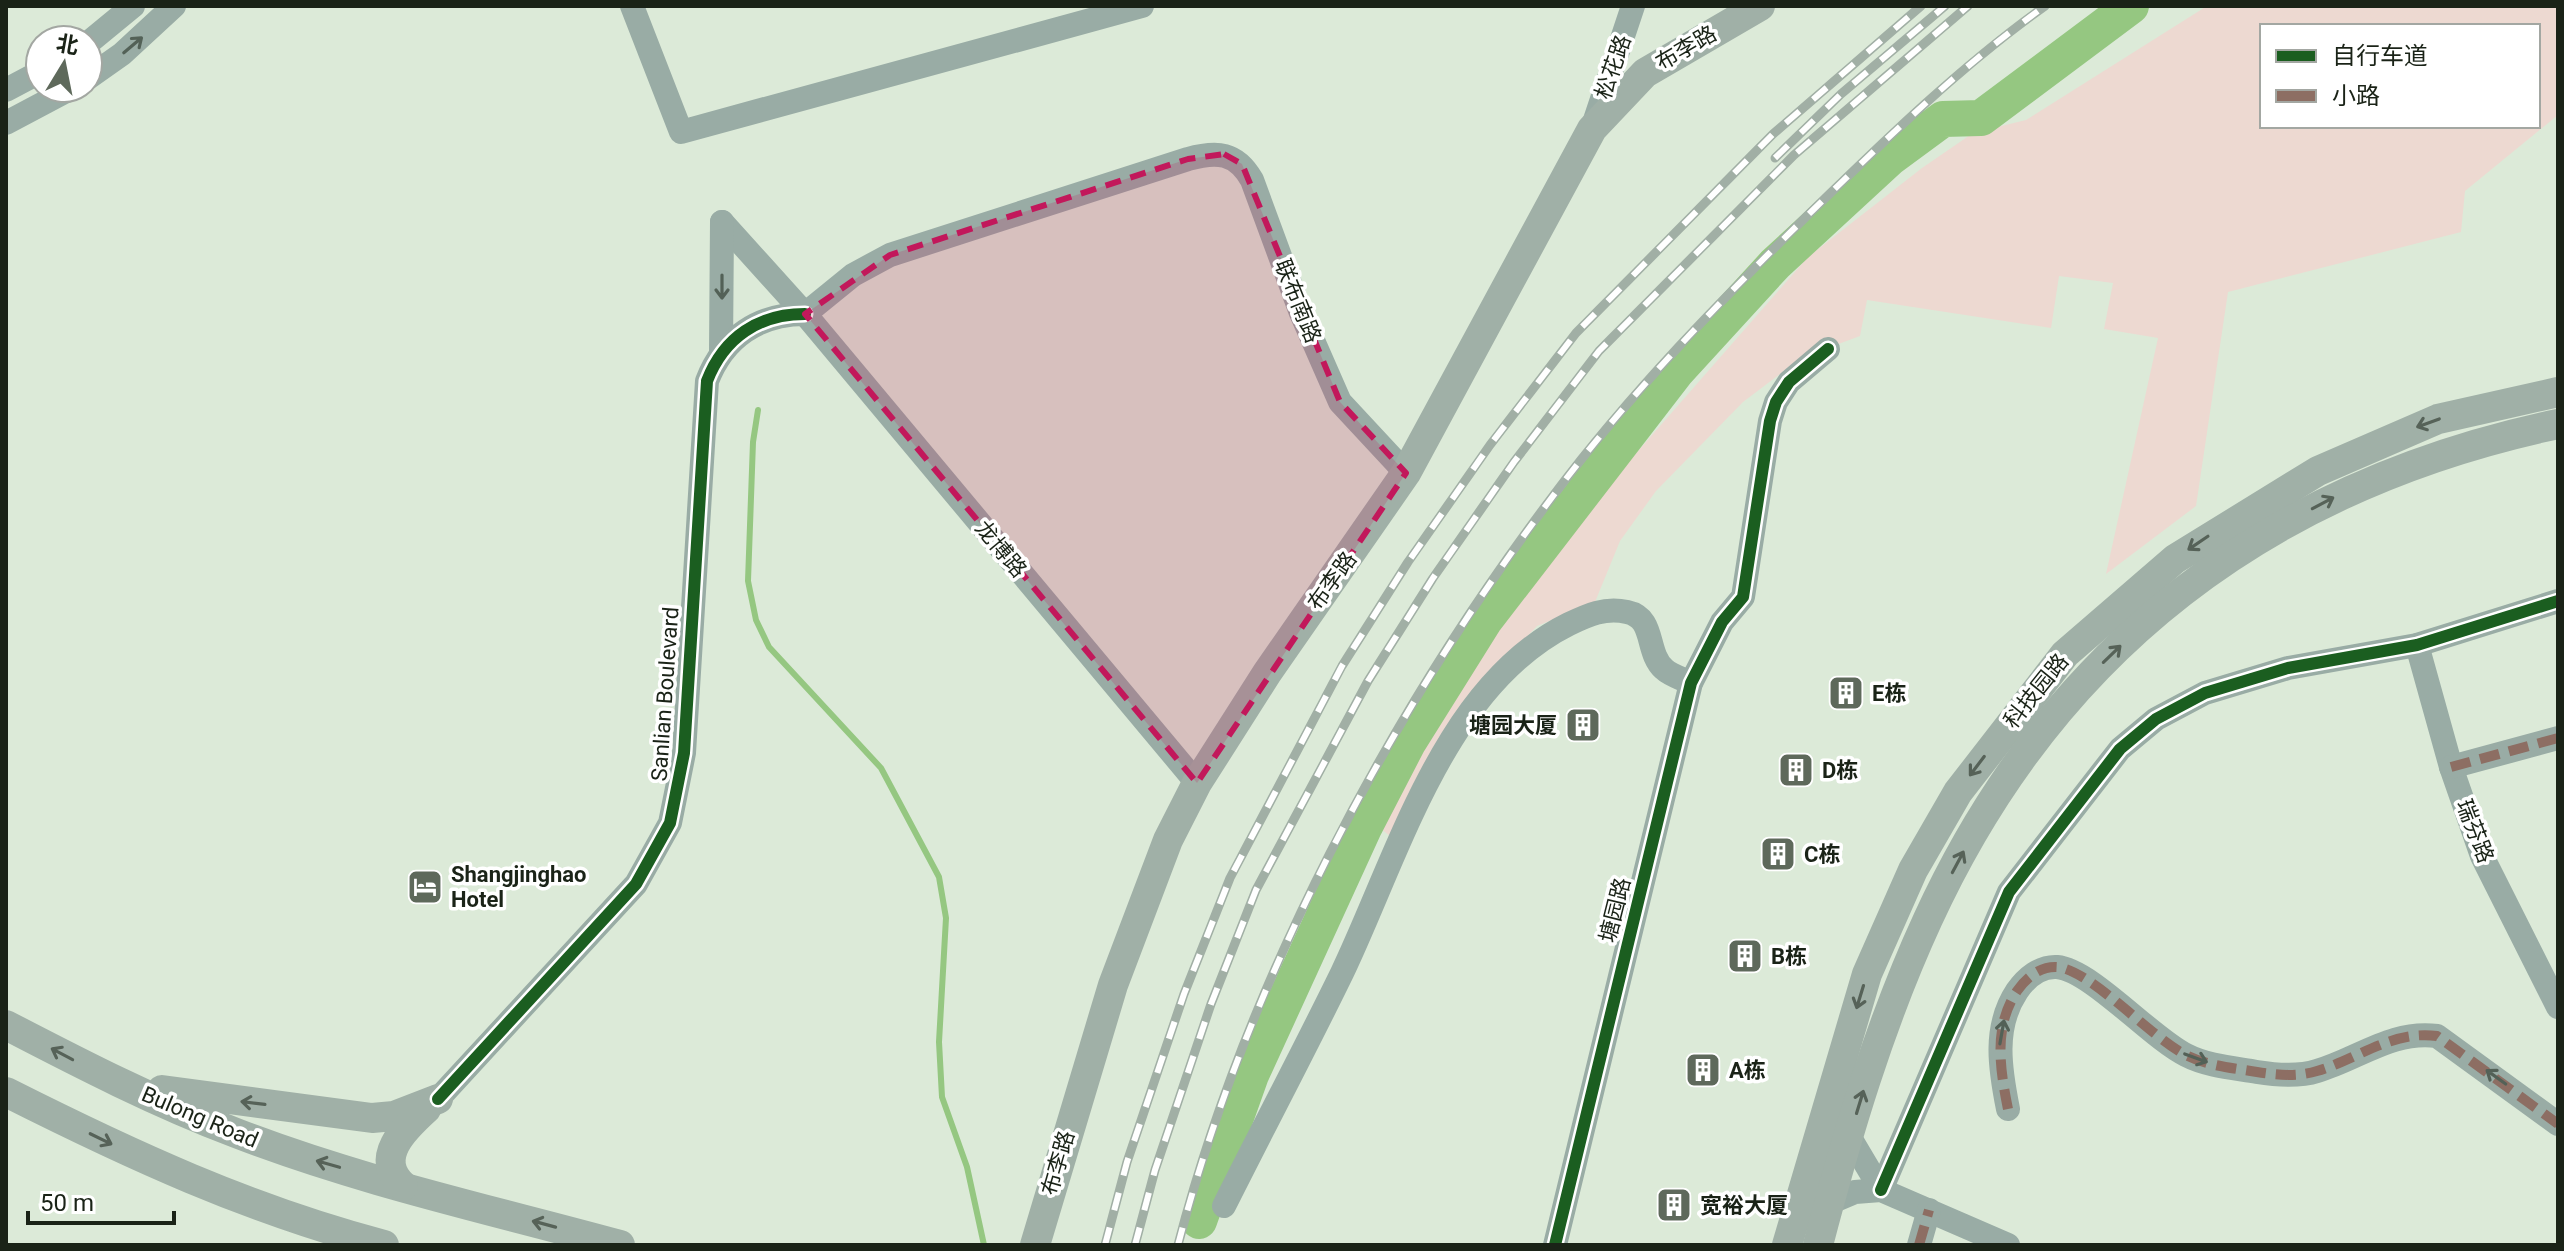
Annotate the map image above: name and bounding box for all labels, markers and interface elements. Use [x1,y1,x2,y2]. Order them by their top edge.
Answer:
street label: 布李路 [1651,21,1721,75]
north arrow [24,24,104,104]
legend [2260,24,2540,128]
text: 北 [54,31,80,59]
street label: 松花路 [1590,32,1636,102]
one-way arrow [123,36,143,54]
text: 自行车道 [2332,42,2428,70]
text: 小路 [2332,82,2380,110]
street label: 联布南路 [1270,256,1326,346]
one-way arrow [714,273,730,300]
one-way arrow [2416,417,2441,431]
one-way arrow [2310,495,2334,511]
street label: 龙博路 [970,516,1032,582]
one-way arrow [2188,535,2210,551]
street label: 布李路 [1302,547,1362,615]
street label: Sanlian Boulevard [646,606,684,782]
one-way arrow [2102,645,2121,664]
street label: 科技园路 [1999,649,2073,733]
building icon: E栋 [1827,674,1865,712]
place label: E栋 [1872,681,1906,706]
building icon: 塘园大厦 [1564,706,1602,744]
place label: 塘园大厦 [1469,713,1557,738]
building icon: D栋 [1777,751,1815,789]
one-way arrow [1969,755,1986,776]
place label: D栋 [1822,758,1858,783]
street label: 瑞芬路 [2452,796,2498,866]
building icon: C栋 [1759,835,1797,873]
place label: C栋 [1804,842,1840,867]
one-way arrow [1951,850,1967,874]
place label: Shangjinghao Hotel [451,862,587,912]
hotel icon: Shangjinghao Hotel [406,868,444,906]
street label: 塘园路 [1595,875,1635,945]
building icon: B栋 [1726,937,1764,975]
place label: B栋 [1771,944,1807,969]
one-way arrow [1852,984,1866,1009]
one-way arrow [1996,1019,2011,1045]
one-way arrow [51,1045,75,1061]
building icon: A栋 [1684,1051,1722,1089]
one-way arrow [2183,1052,2208,1067]
place label: A栋 [1729,1058,1766,1083]
one-way arrow [2486,1069,2507,1086]
street label: Bulong Road [138,1081,262,1153]
one-way arrow [1853,1089,1868,1115]
one-way arrow [240,1095,266,1110]
street label: 布李路 [1037,1128,1079,1198]
one-way arrow [88,1132,112,1147]
one-way arrow [315,1156,341,1171]
scale bar [28,1175,174,1225]
building icon: 宽裕大厦 [1655,1186,1693,1224]
text: 50 m [40,1189,94,1217]
place label: 宽裕大厦 [1700,1193,1788,1218]
one-way arrow [532,1216,558,1231]

